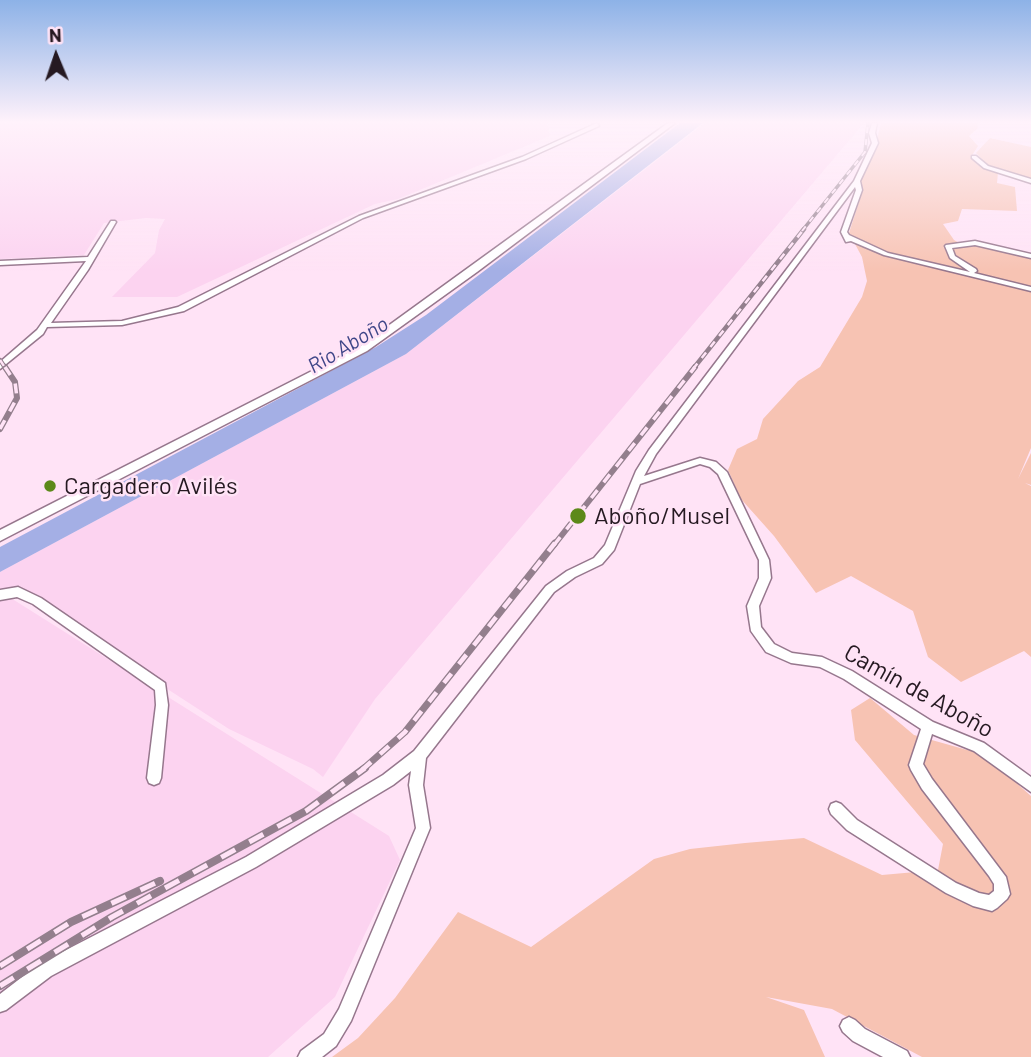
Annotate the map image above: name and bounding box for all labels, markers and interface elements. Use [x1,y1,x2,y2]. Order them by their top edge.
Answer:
north arrow [21,21,91,91]
text: N [49,23,62,46]
water label: Rio Aboño [303,311,393,379]
place label: Cargadero Avilés [64,472,238,500]
marker: Cargadero Avilés [42,478,58,494]
place label: Aboño/Musel [594,502,730,530]
marker: Aboño/Musel [568,506,588,526]
street label: Camín de Aboño [839,638,999,744]

